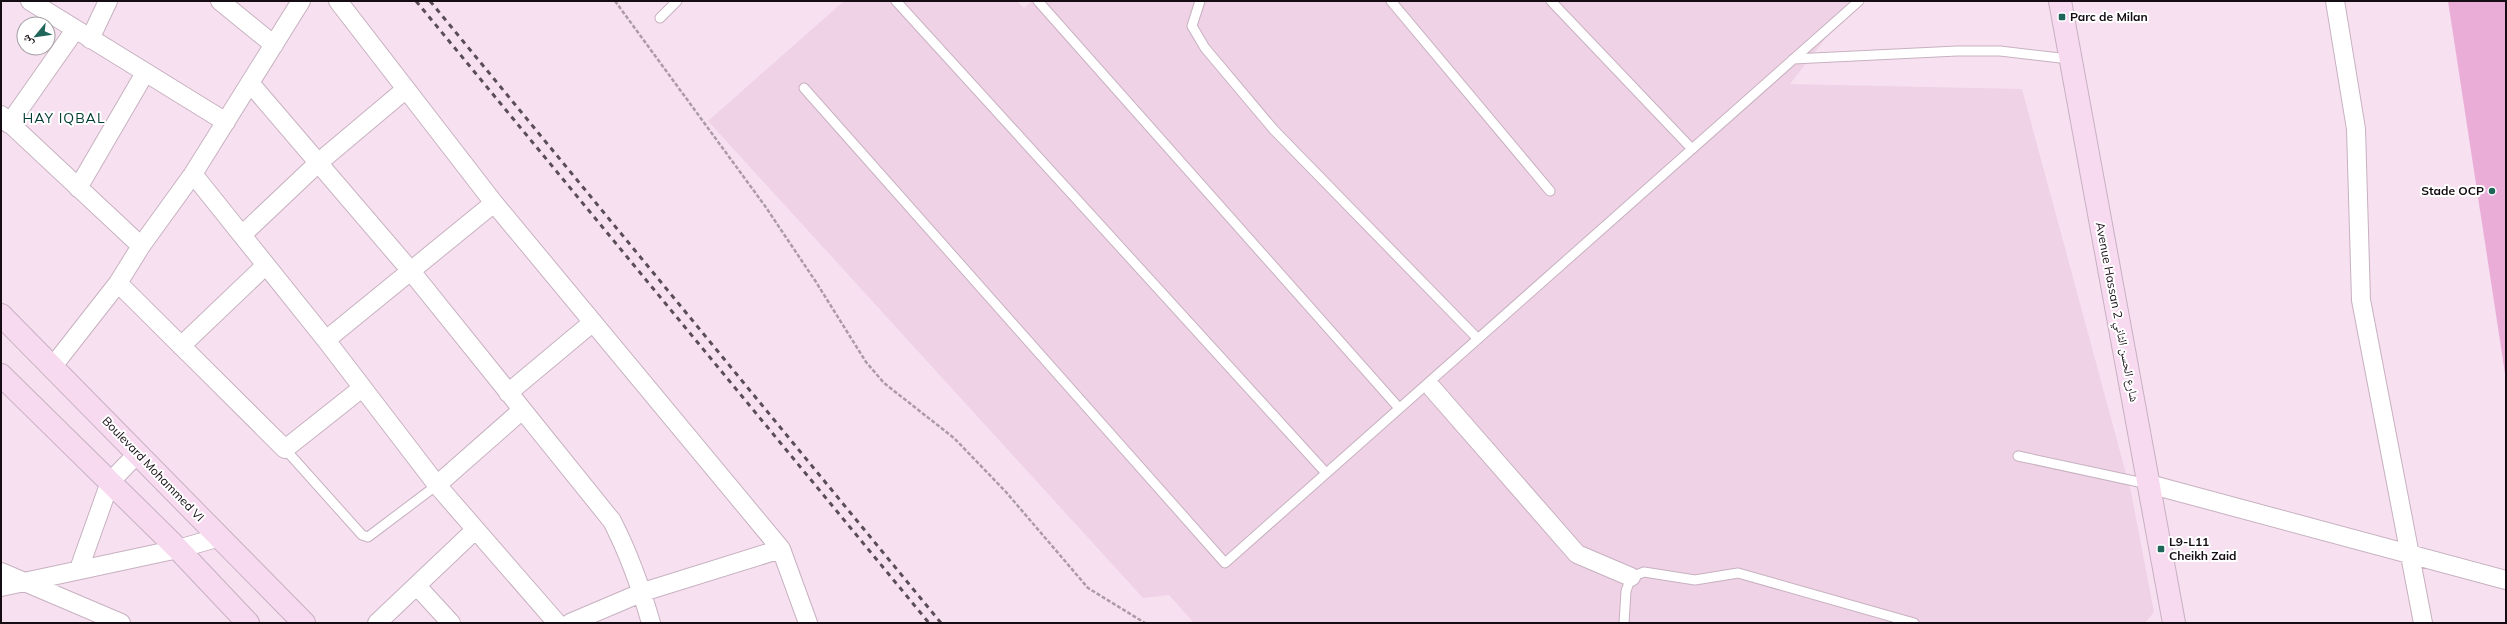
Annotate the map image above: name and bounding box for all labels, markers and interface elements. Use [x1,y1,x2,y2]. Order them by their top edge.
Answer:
place label: Parc de Milan [2070,9,2148,24]
marker: Parc de Milan [2057,12,2067,22]
north arrow [16,16,56,56]
text: ش [18,32,37,49]
district label: HAY IQBAL [22,109,106,127]
place label: Stade OCP [2421,183,2484,198]
marker: Stade OCP [2487,186,2497,196]
street label: Avenue Hassan 2 شارع الحسن الثاني [2090,221,2142,404]
street label: Boulevard Mohammed VI [99,413,207,524]
place label: L9-L11 Cheikh Zaid [2169,534,2237,563]
marker: L9-L11 Cheikh Zaid [2156,544,2166,554]

